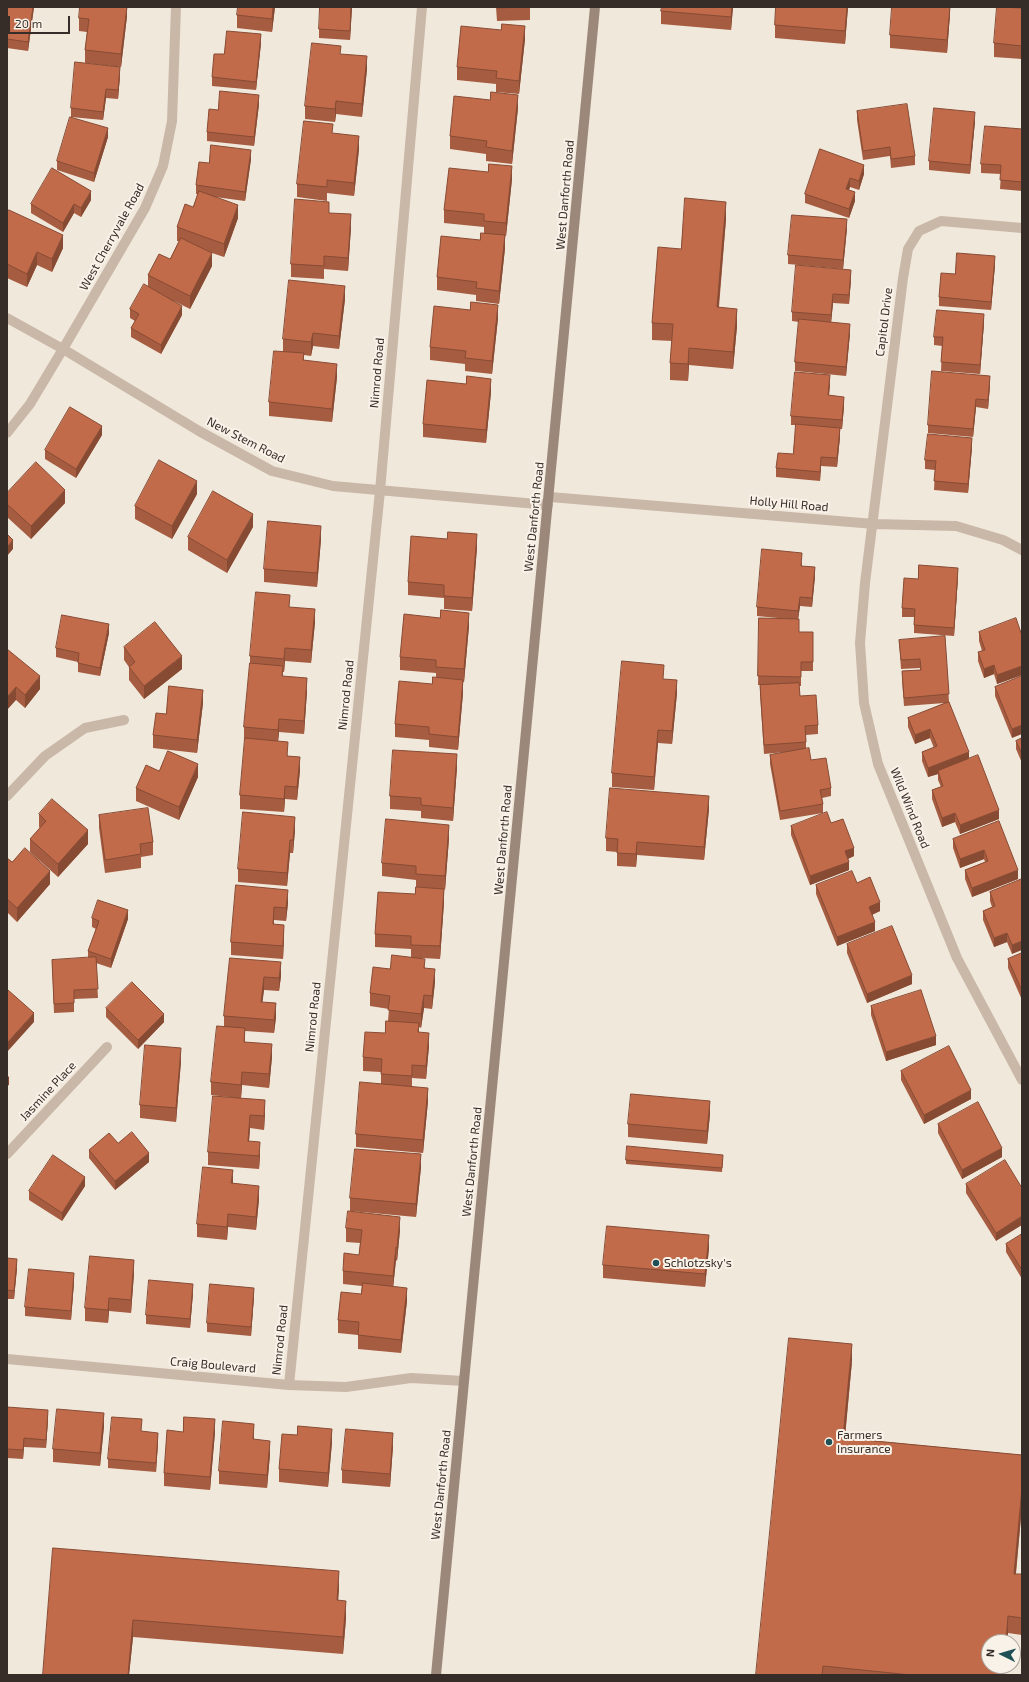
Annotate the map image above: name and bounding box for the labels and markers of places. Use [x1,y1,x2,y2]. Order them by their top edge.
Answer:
place label: Schlotzsky's [664,1256,732,1270]
marker: Schlotzsky's [651,1258,661,1268]
place label: Farmers Insurance [837,1428,891,1456]
marker: Farmers Insurance [824,1437,834,1447]

